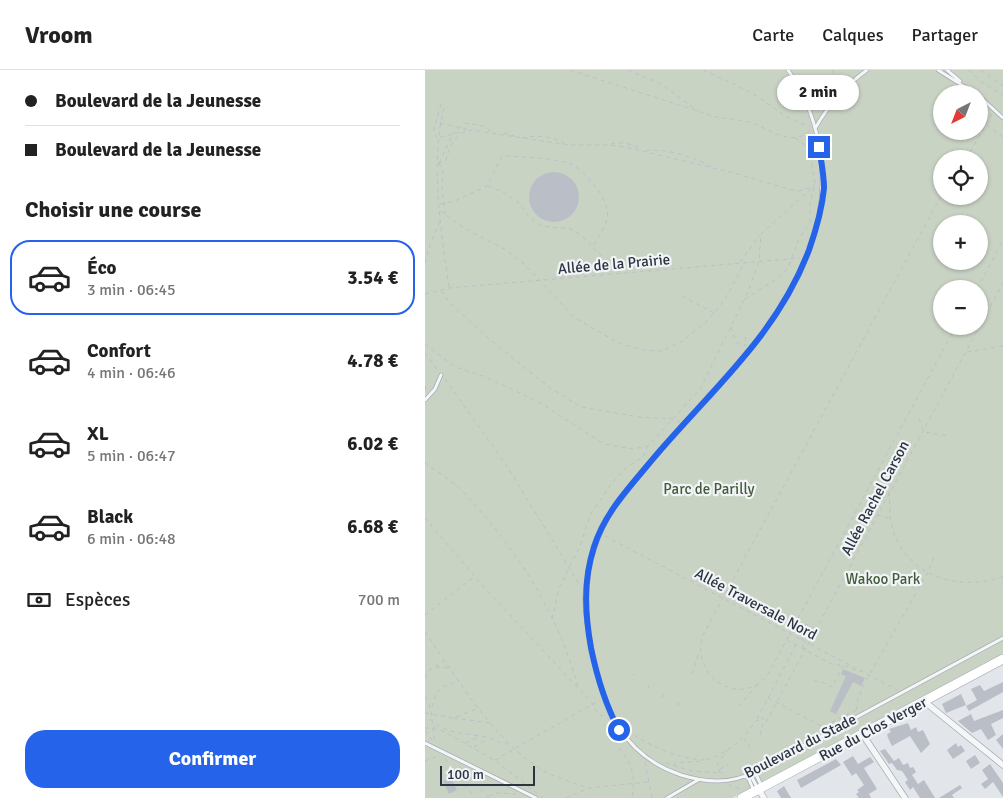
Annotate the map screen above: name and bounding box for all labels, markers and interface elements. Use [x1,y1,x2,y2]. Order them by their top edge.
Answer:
text: Vroom [25,20,93,50]
text: Carte [752,24,794,46]
text: Calques [822,24,884,46]
text: Partager [912,24,978,46]
callout: 2 min [778,75,860,110]
text: 2 min [799,82,837,102]
north arrow [933,85,987,140]
map controls [933,85,988,335]
text: Boulevard de la Jeunesse [55,89,261,113]
route end [808,136,830,158]
text: Boulevard de la Jeunesse [55,138,261,162]
button: locate [933,150,988,205]
text: Choisir une course [25,196,201,223]
button: + [933,215,988,270]
street label: Allée de la Prairie [557,250,671,278]
icon: car [27,255,72,300]
text: Éco [87,256,117,280]
text: 3.54 € [347,266,398,290]
text: 3 min · 06:45 [87,280,176,300]
button: − [933,280,988,335]
icon: car [27,338,72,383]
text: Confort [87,339,151,363]
text: 4.78 € [347,349,398,373]
text: 4 min · 06:46 [87,363,176,383]
icon: car [27,421,72,466]
text: XL [87,422,109,446]
text: 6.02 € [347,432,398,456]
street label: Allée Rachel Carson [837,438,913,558]
text: 5 min · 06:47 [87,446,176,466]
park label: Parc de Parilly [663,480,755,498]
icon: car [27,504,72,549]
text: Black [87,505,133,529]
text: 6.68 € [347,515,398,539]
text: 6 min · 06:48 [87,529,176,549]
street label: Allée Traversale Nord [692,564,820,644]
park label: Wakoo Park [846,570,921,588]
icon: cash [25,586,53,614]
text: Espèces [65,588,130,612]
text: 700 m [358,590,400,610]
street label: Rue du Clos Verger [816,693,931,765]
street label: Boulevard du Stade [741,710,859,782]
route start [608,719,630,741]
button: Confirmer [25,730,400,788]
scale bar [440,763,535,786]
text: 100 m [447,766,484,783]

